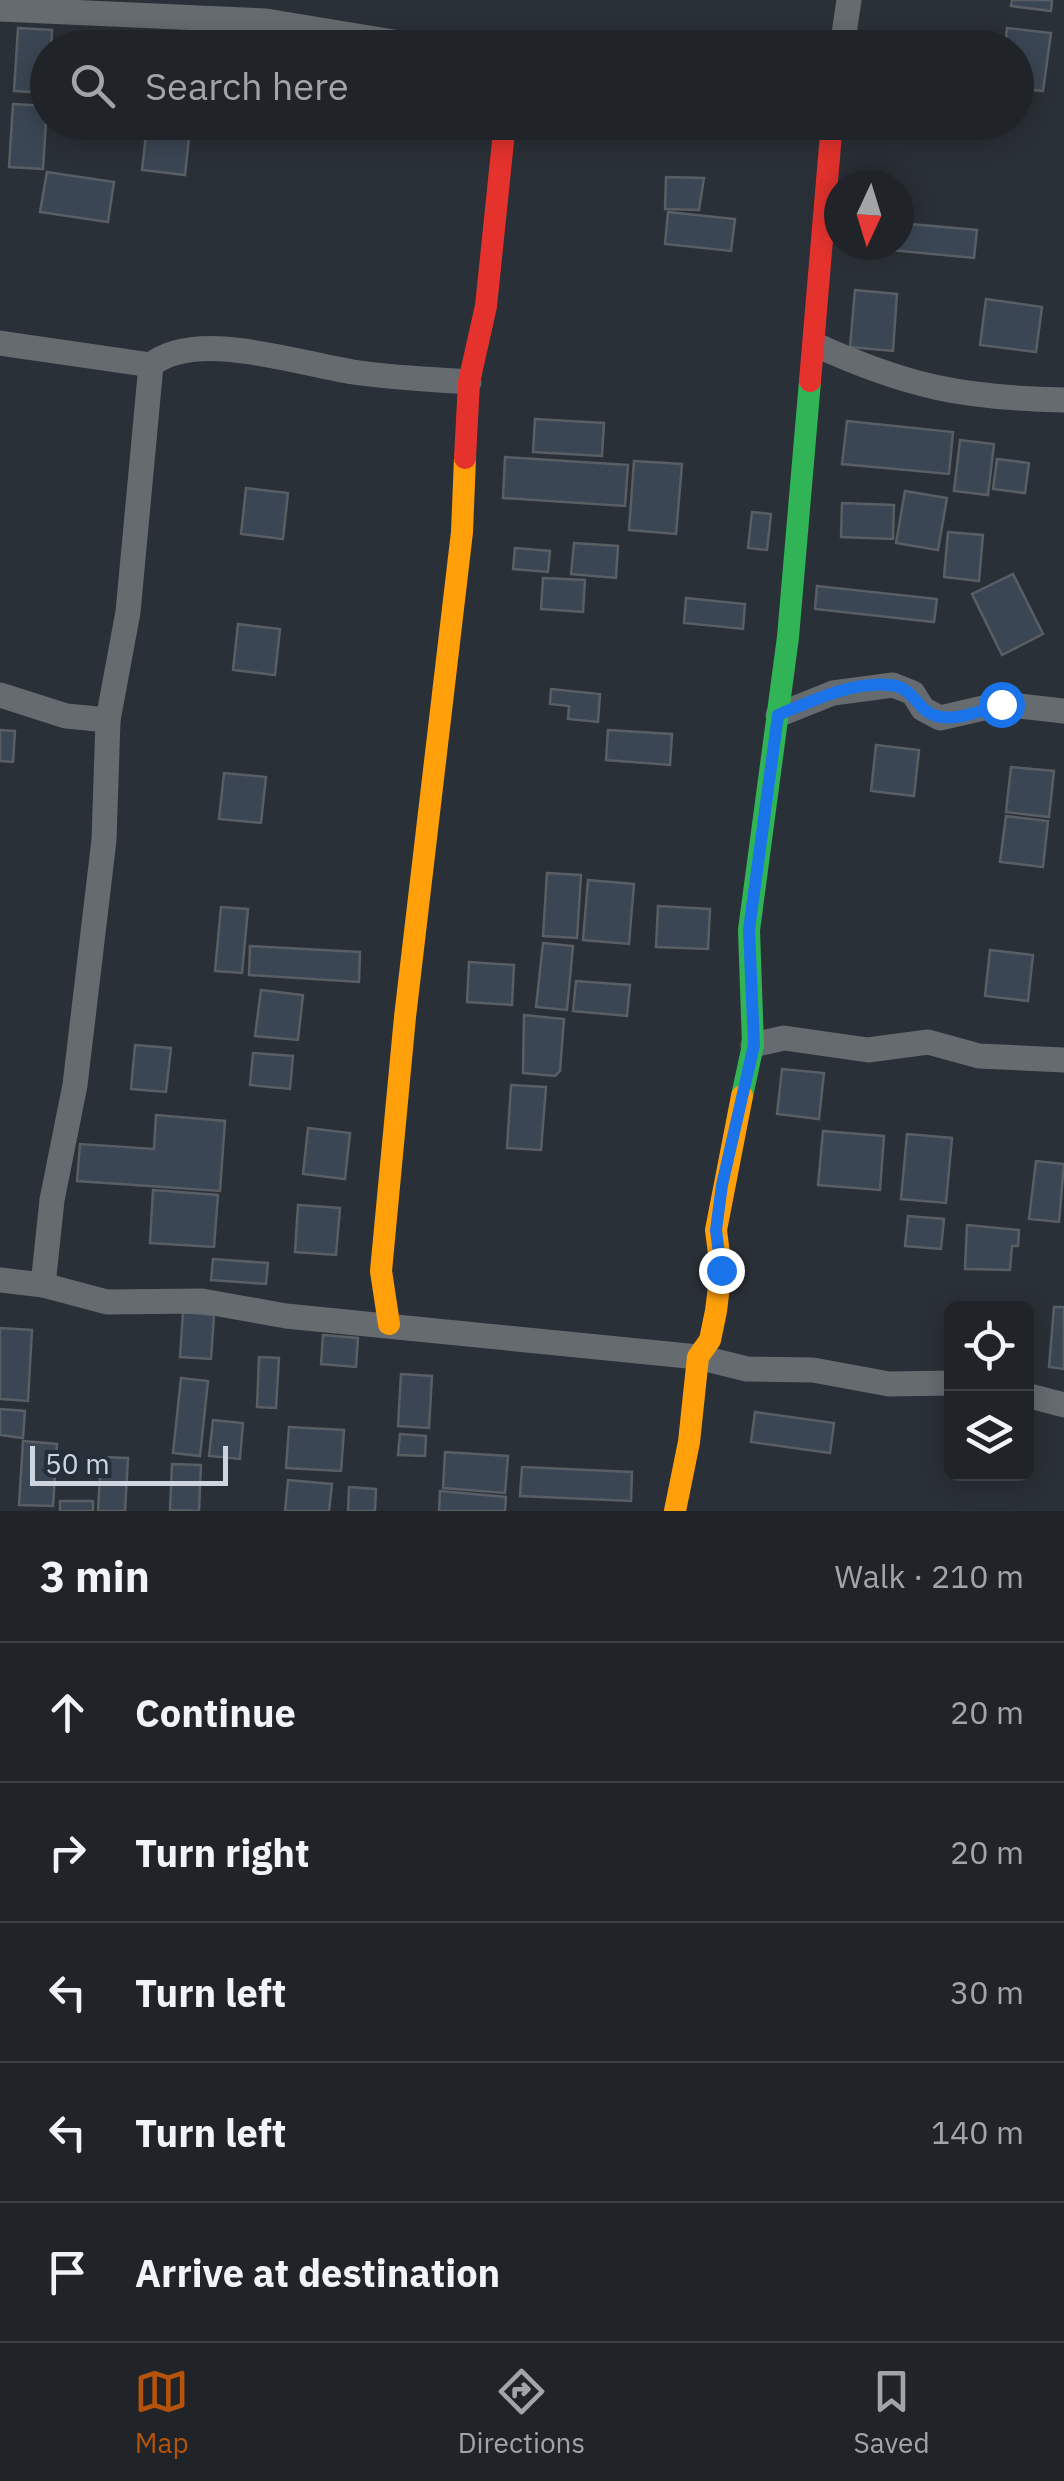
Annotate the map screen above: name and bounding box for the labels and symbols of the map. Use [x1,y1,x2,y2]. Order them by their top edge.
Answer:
north arrow [824,170,914,260]
route start [979,682,1025,728]
route end [699,1248,745,1294]
scale bar [30,1441,228,1486]

